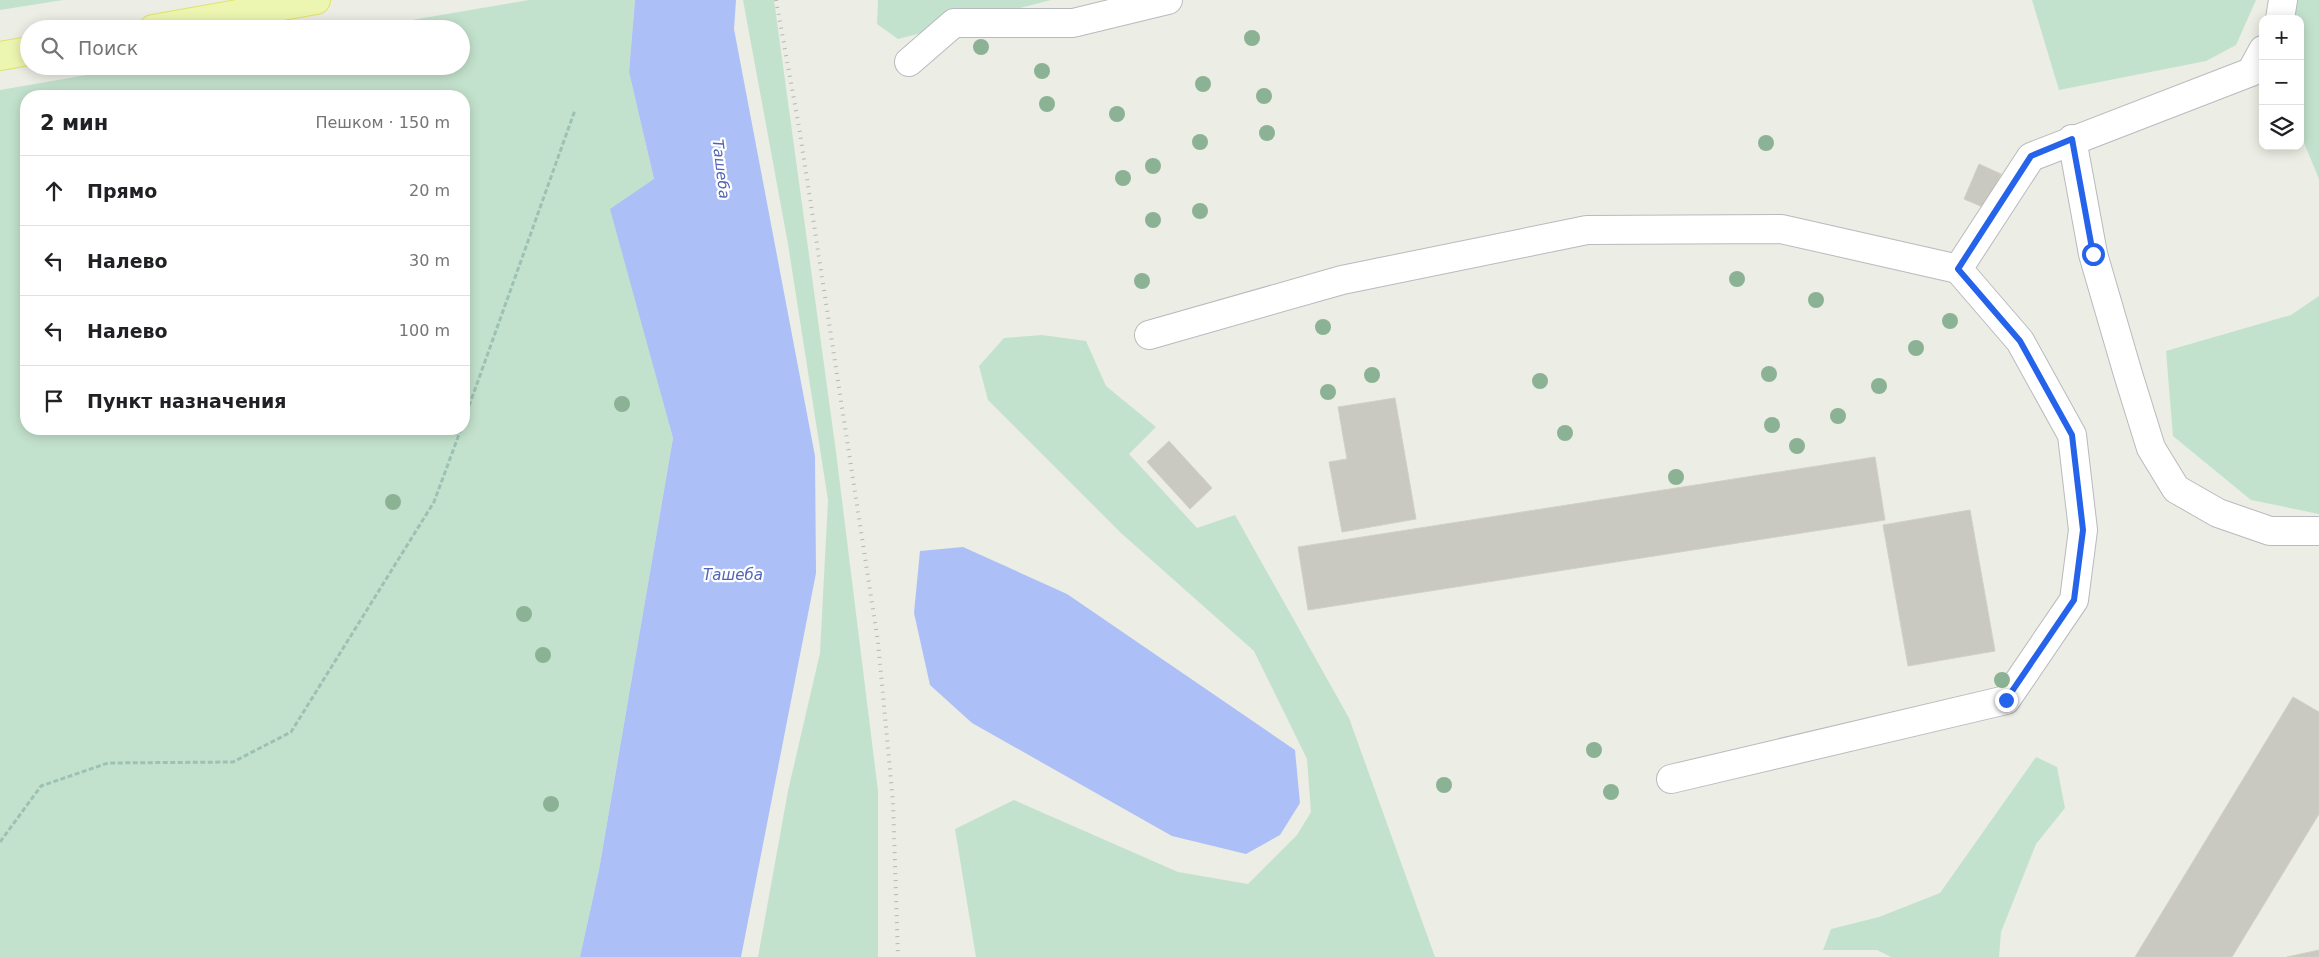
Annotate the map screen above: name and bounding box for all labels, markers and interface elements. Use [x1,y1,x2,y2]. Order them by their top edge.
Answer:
map controls [2259,15,2304,150]
button: + [2259,15,2304,60]
search box [20,20,470,75]
icon: search [38,34,66,62]
text: Поиск [78,37,138,59]
button: − [2259,60,2304,105]
button: layers [2259,105,2304,150]
text: 2 мин [40,111,108,135]
text: Пешком · 150 m [315,113,450,132]
water label: Ташеба [708,138,734,200]
icon: ahead [40,177,68,205]
text: Прямо [87,180,157,202]
text: 20 m [409,181,450,200]
route start [2082,243,2105,266]
icon: left [40,247,68,275]
text: Налево [87,250,168,272]
text: 30 m [409,251,450,270]
icon: left [40,317,68,345]
text: Налево [87,320,168,342]
text: 100 m [399,321,450,340]
icon: arrive [40,387,68,415]
text: Пункт назначения [87,390,286,412]
water label: Ташеба [703,566,763,584]
route end [1995,689,2018,712]

